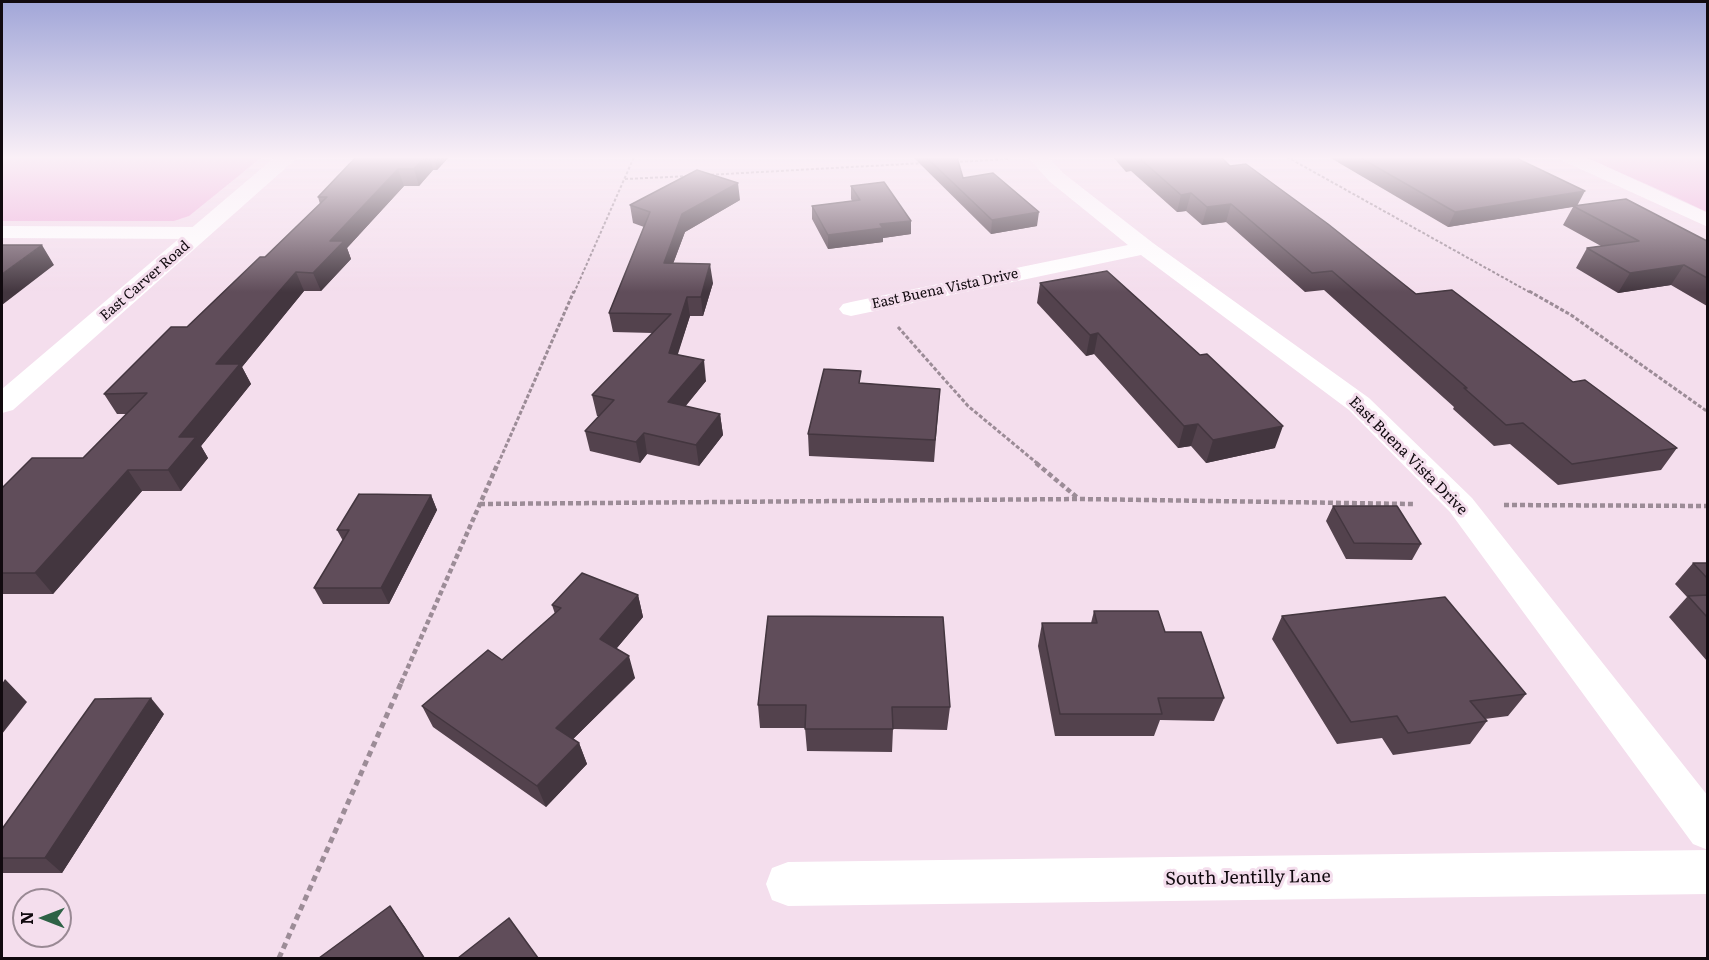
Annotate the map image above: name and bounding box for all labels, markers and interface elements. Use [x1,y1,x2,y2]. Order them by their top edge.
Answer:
street label: East Carver Road [97,238,193,324]
street label: East Buena Vista Drive [870,265,1020,313]
street label: East Buena Vista Drive [1345,393,1471,519]
street label: South Jentilly Lane [1165,866,1331,890]
north arrow [12,888,72,948]
text: N [14,911,38,925]

